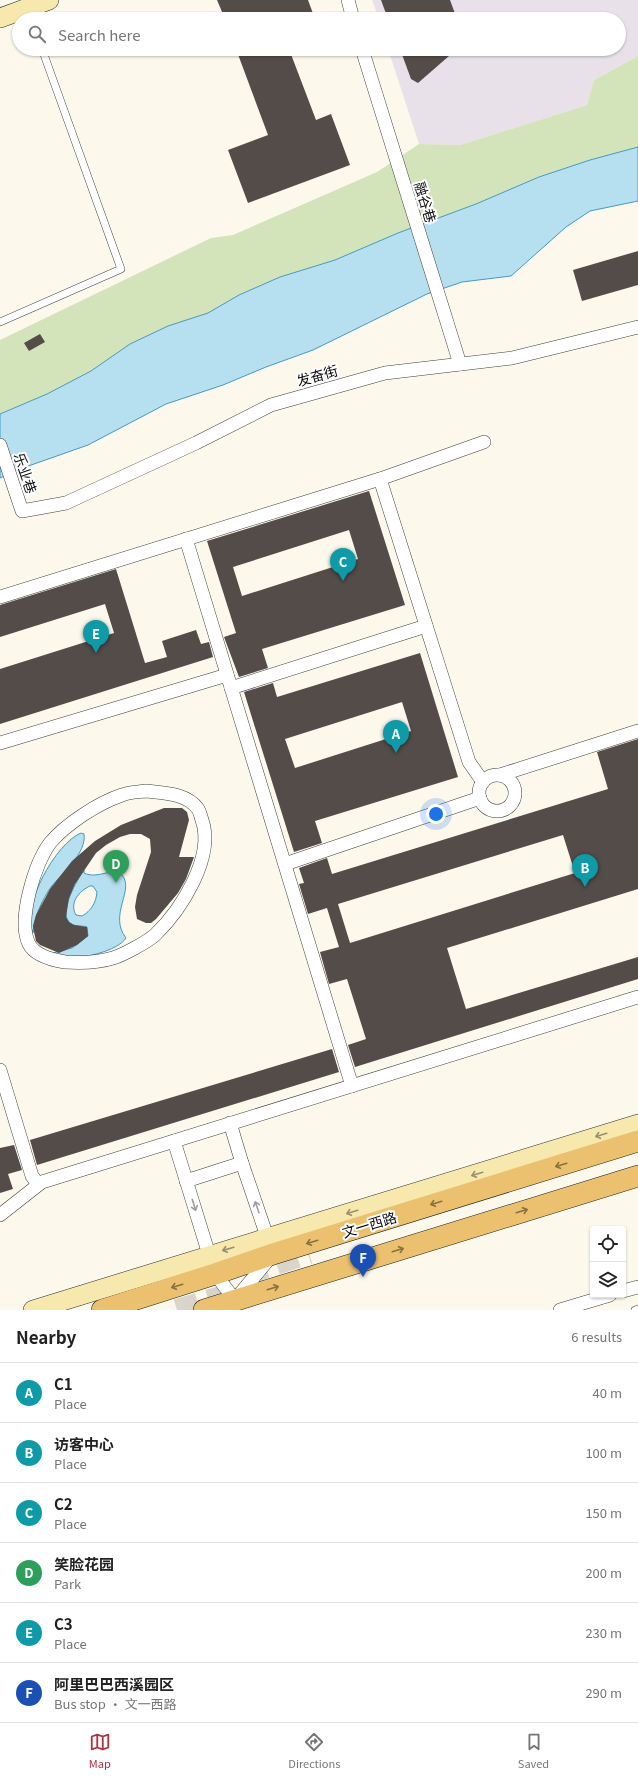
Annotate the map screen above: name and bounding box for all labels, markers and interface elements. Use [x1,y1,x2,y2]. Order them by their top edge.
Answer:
search box [12,12,626,56]
icon: search [26,23,48,45]
text: Search here [58,24,140,45]
street label: 融谷巷 [410,179,442,225]
street label: 发奋街 [294,360,340,390]
street label: 乐业巷 [10,450,42,496]
pin: C [330,548,356,581]
pin: E [83,620,109,653]
pin: A [383,720,409,753]
your location [426,804,446,824]
pin: D [103,850,129,883]
pin: B [572,854,598,887]
one-way arrow [594,1132,607,1139]
one-way arrow [554,1162,567,1169]
one-way arrow [471,1170,483,1178]
one-way arrow [191,1198,198,1211]
one-way arrow [430,1200,443,1207]
one-way arrow [253,1201,260,1214]
street label: 文一西路 [339,1206,399,1242]
one-way arrow [516,1207,529,1214]
one-way arrow [346,1209,359,1216]
map controls [590,1226,626,1298]
button: locate [590,1226,626,1262]
one-way arrow [306,1239,319,1246]
pin: F [350,1244,376,1277]
one-way arrow [392,1245,404,1253]
one-way arrow [222,1246,235,1254]
button: layers [590,1262,626,1298]
one-way arrow [171,1283,184,1290]
one-way arrow [266,1284,279,1291]
text: Nearby [16,1324,76,1349]
text: 6 results [571,1327,622,1346]
text: C1 [54,1373,73,1394]
text: A [25,1383,33,1402]
text: 40 m [593,1383,622,1402]
text: Place [54,1394,87,1413]
text: 访客中心 [54,1433,114,1454]
text: B [25,1443,33,1462]
text: 100 m [585,1443,622,1462]
text: Place [54,1454,87,1473]
text: C2 [54,1493,73,1514]
text: C [25,1503,33,1522]
text: 150 m [585,1503,622,1522]
text: Place [54,1514,87,1533]
text: 笑脸花园 [54,1553,114,1574]
text: D [24,1563,34,1582]
text: 200 m [585,1563,622,1582]
text: Park [54,1574,81,1593]
text: C3 [54,1613,73,1634]
text: E [25,1623,33,1642]
text: 230 m [585,1623,622,1642]
text: Place [54,1634,87,1653]
text: 阿里巴巴西溪园区 [54,1673,174,1694]
text: F [25,1683,33,1702]
text: 290 m [585,1683,622,1702]
text: Bus stop · 文一西路 [54,1694,177,1713]
tab: Map [89,1731,111,1771]
tab: Directions [288,1731,340,1771]
tab: Saved [518,1731,549,1771]

